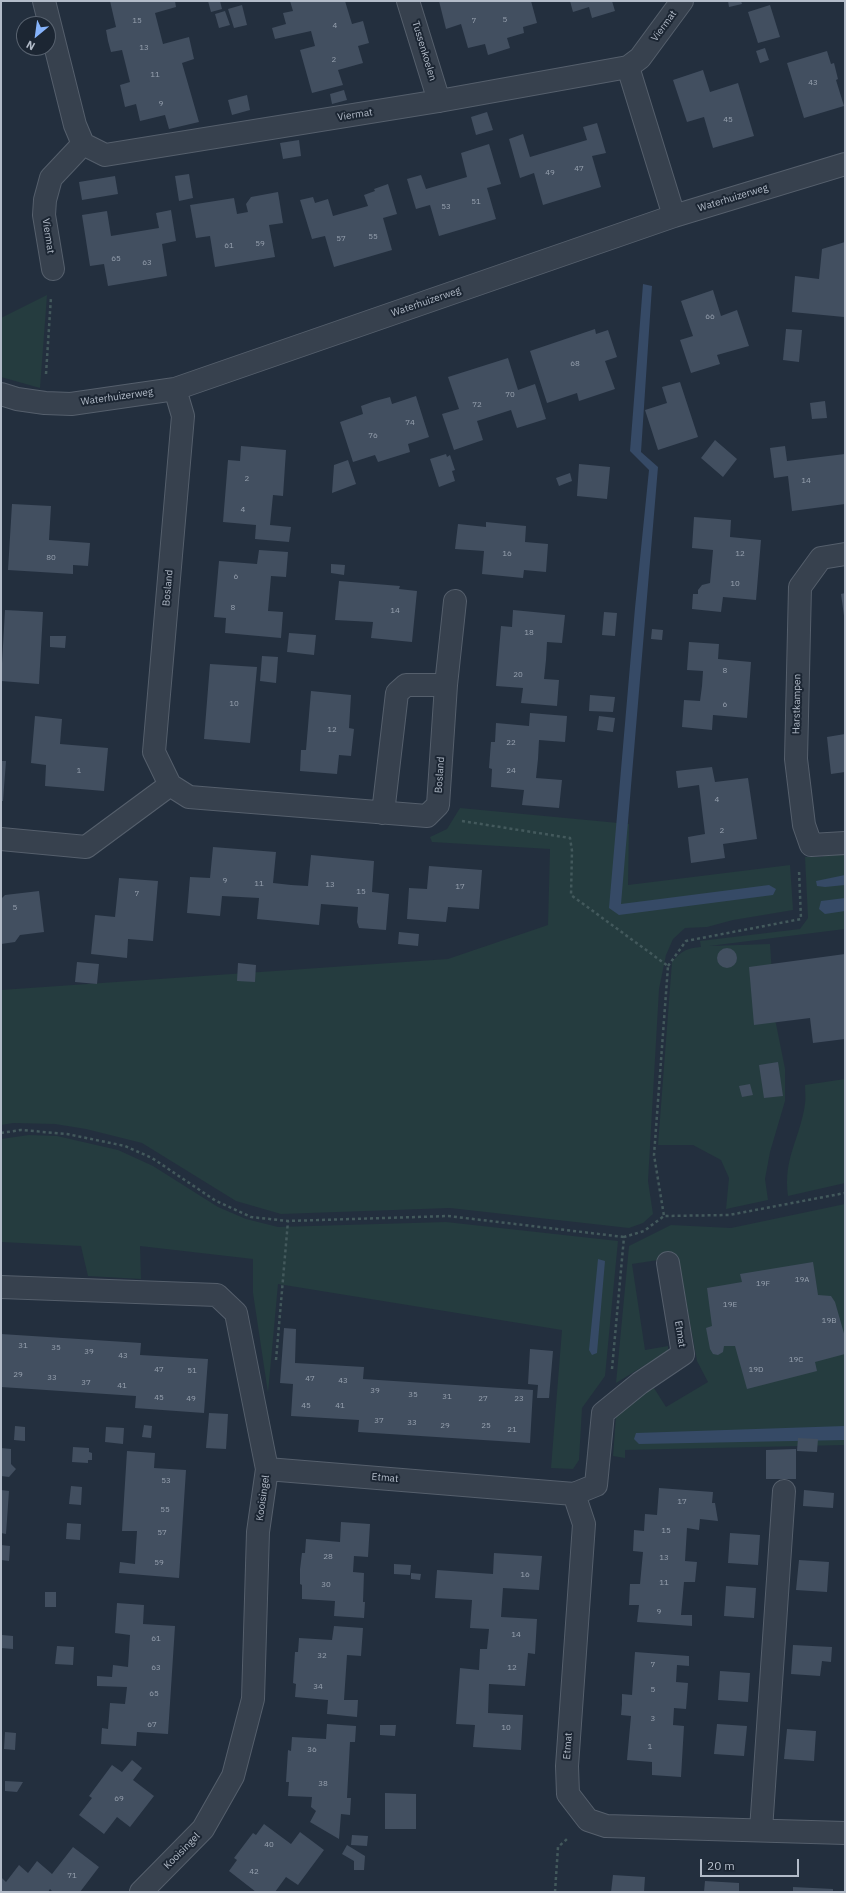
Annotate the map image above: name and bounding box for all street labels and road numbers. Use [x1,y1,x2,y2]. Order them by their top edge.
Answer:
street label: Viermat [649,8,679,44]
street label: Tussenkoelen [409,20,439,82]
street label: Viermat [337,106,373,124]
street label: Waterhuizerweg [696,182,770,214]
street label: Viermat [39,218,57,254]
street label: Waterhuizerweg [390,284,462,320]
street label: Waterhuizerweg [80,386,154,408]
street label: Bosland [160,569,176,607]
street label: Harstkampen [790,674,804,734]
street label: Bosland [433,756,447,794]
street label: Etmat [672,1320,688,1348]
street label: Etmat [371,1471,399,1485]
street label: Kooisingel [254,1474,272,1522]
street label: Etmat [561,1732,575,1760]
street label: Kooisingel [161,1830,203,1872]

